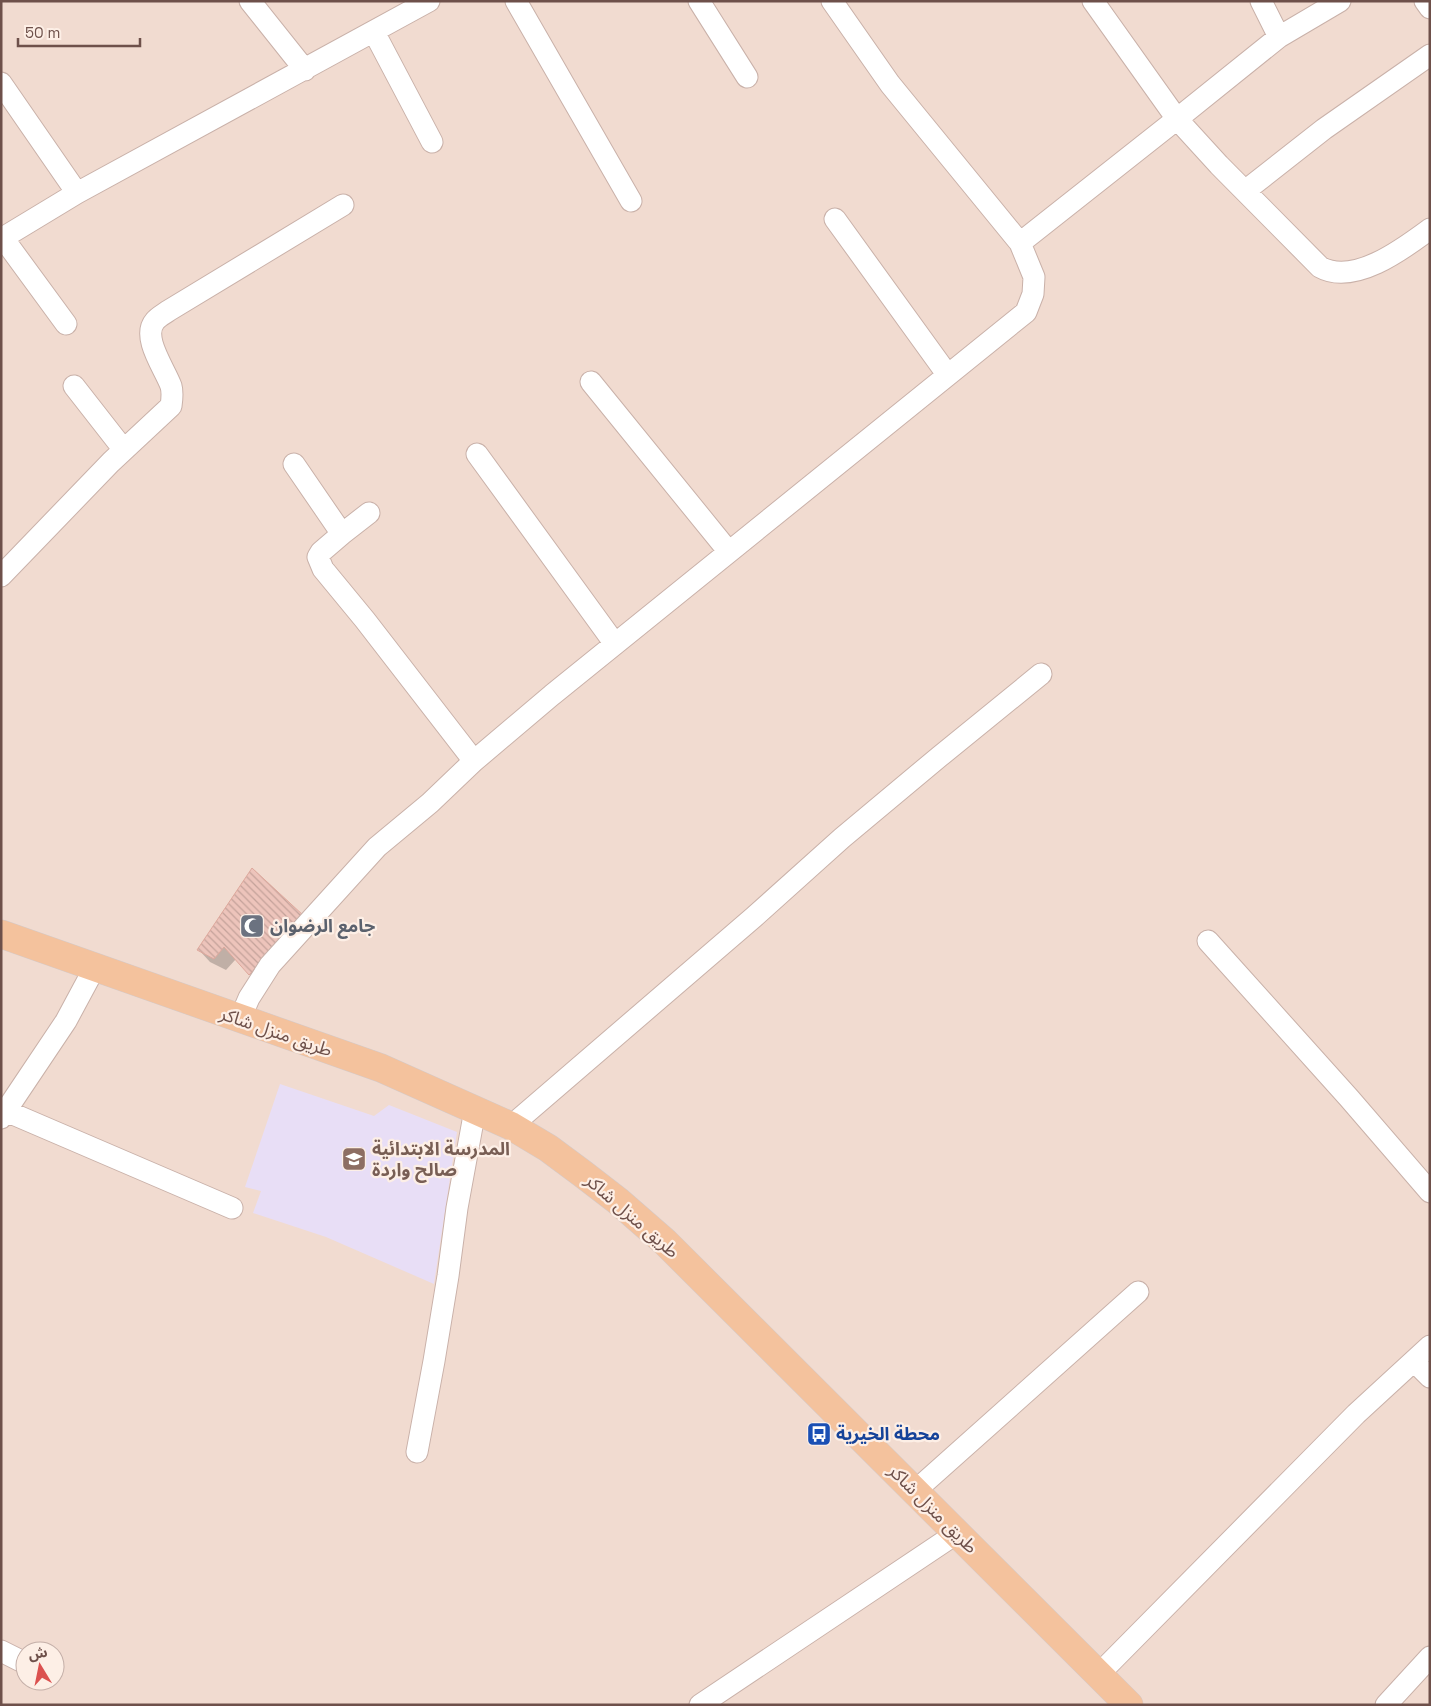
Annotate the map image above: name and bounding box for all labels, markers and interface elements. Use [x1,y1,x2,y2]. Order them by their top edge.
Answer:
scale bar [18,15,140,47]
text: 50 m [25,23,60,42]
mosque icon: جامع الرضوان [239,913,265,939]
place label: جامع الرضوان [270,914,375,939]
street label: طريق منزل شاكر [216,1001,335,1061]
place label: المدرسة الابتدائية صالح واردة [372,1137,510,1183]
school or university icon: المدرسة الابتدائية صالح واردة [341,1146,367,1172]
street label: طريق منزل شاكر [580,1168,684,1263]
bus stop icon: محطة الخيرية [806,1421,832,1447]
place label: محطة الخيرية [836,1422,940,1445]
street label: طريق منزل شاكر [883,1458,983,1558]
north arrow [15,1641,65,1691]
text: ش [27,1643,49,1664]

